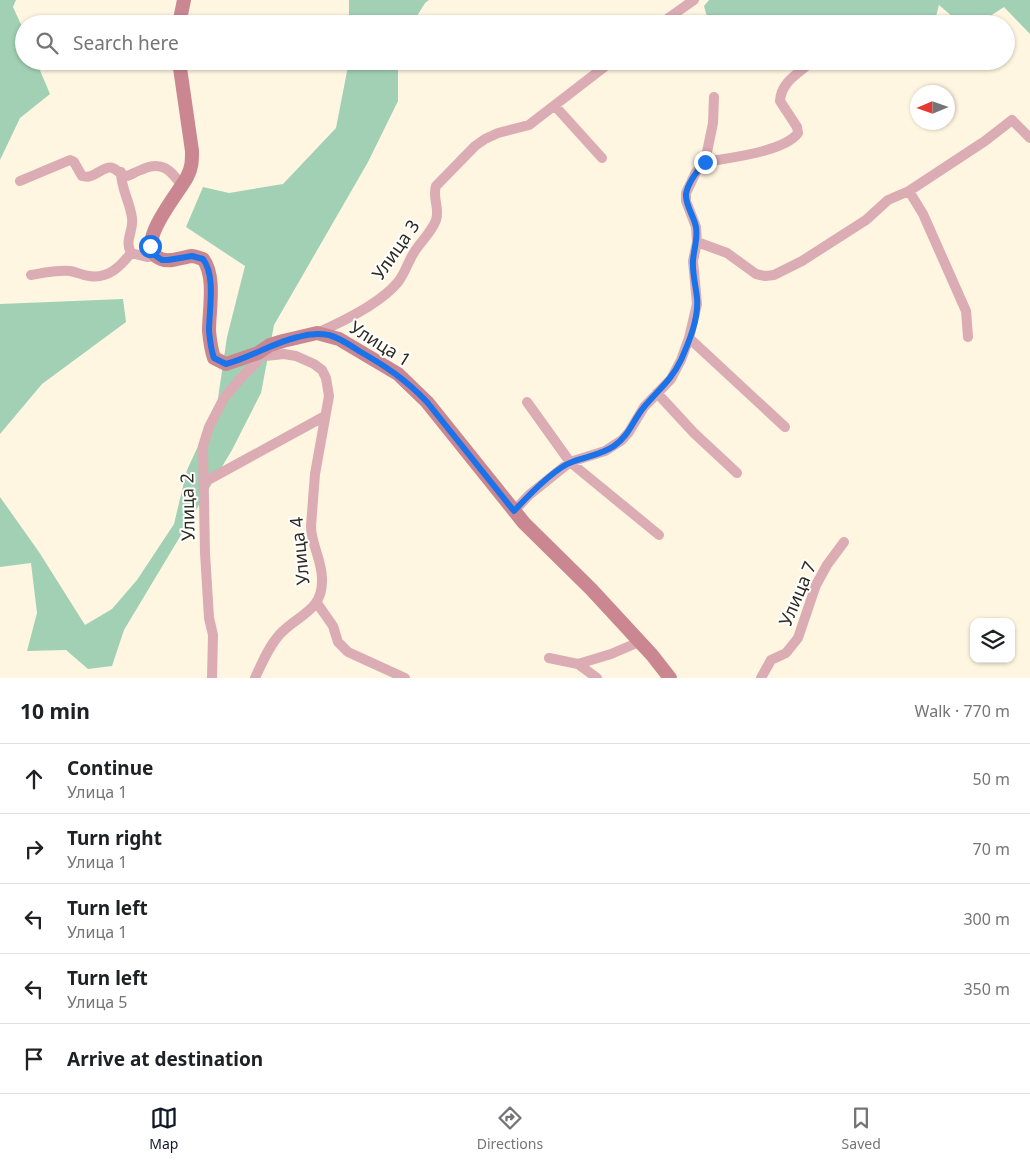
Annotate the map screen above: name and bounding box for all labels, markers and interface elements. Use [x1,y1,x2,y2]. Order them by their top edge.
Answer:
search box [15,15,1015,70]
icon: search [33,29,61,57]
text: Search here [73,30,179,56]
north arrow [910,85,955,130]
route end [694,151,717,174]
street label: Улица 3 [366,215,424,284]
route start [139,235,162,258]
street label: Улица 1 [345,315,416,371]
street label: Улица 2 [174,473,200,541]
street label: Улица 4 [284,516,314,586]
street label: Улица 7 [773,558,821,630]
map controls [970,618,1015,663]
button: layers [970,618,1015,663]
text: 10 min [20,697,90,725]
text: Walk · 770 m [915,700,1010,722]
text: Continue [67,755,153,781]
icon: ahead [20,765,48,793]
text: 50 m [973,768,1010,790]
text: Улица 1 [67,781,127,803]
text: Turn right [67,825,162,851]
icon: right [20,835,48,863]
text: 70 m [973,838,1010,860]
text: Улица 1 [67,851,127,873]
text: Turn left [67,895,148,921]
icon: left [20,905,48,933]
text: 300 m [963,908,1010,930]
text: Улица 1 [67,921,127,943]
text: Turn left [67,965,148,991]
icon: left [20,975,48,1003]
text: 350 m [963,978,1010,1000]
text: Улица 5 [67,991,127,1013]
icon: arrive [20,1045,48,1073]
text: Arrive at destination [67,1046,263,1072]
tab: Map [149,1104,178,1153]
tab: Directions [477,1104,543,1153]
tab: Saved [842,1104,881,1153]

